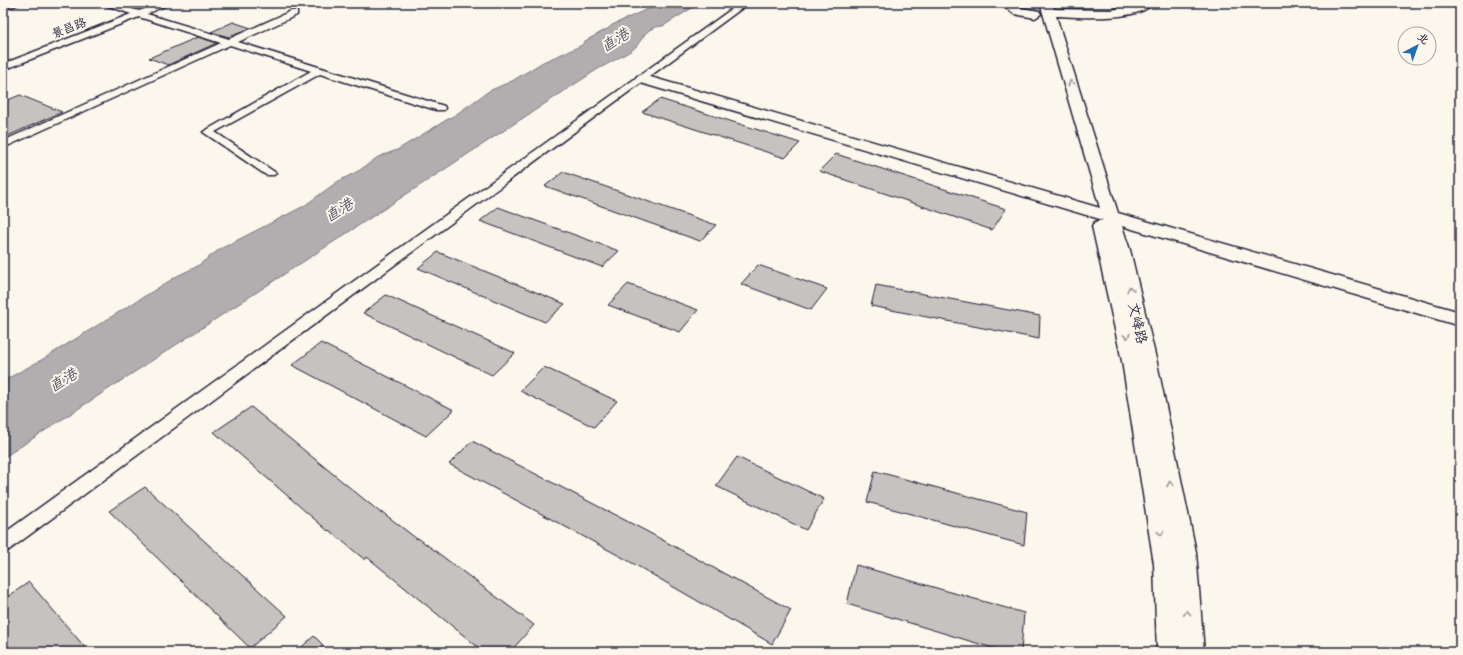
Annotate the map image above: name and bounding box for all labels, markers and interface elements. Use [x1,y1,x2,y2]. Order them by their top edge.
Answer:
street label: 景昌路 [50,15,89,43]
water label: 直港 [598,23,635,57]
north arrow [1397,26,1437,66]
text: 北 [1414,30,1432,48]
one-way arrow [1067,80,1076,87]
water label: 直港 [322,193,359,227]
one-way arrow [1126,285,1135,292]
street label: 文峰路 [1124,301,1151,346]
one-way arrow [1122,333,1130,340]
water label: 直港 [46,363,83,397]
one-way arrow [1166,481,1175,488]
one-way arrow [1157,530,1165,536]
one-way arrow [1183,610,1192,616]

